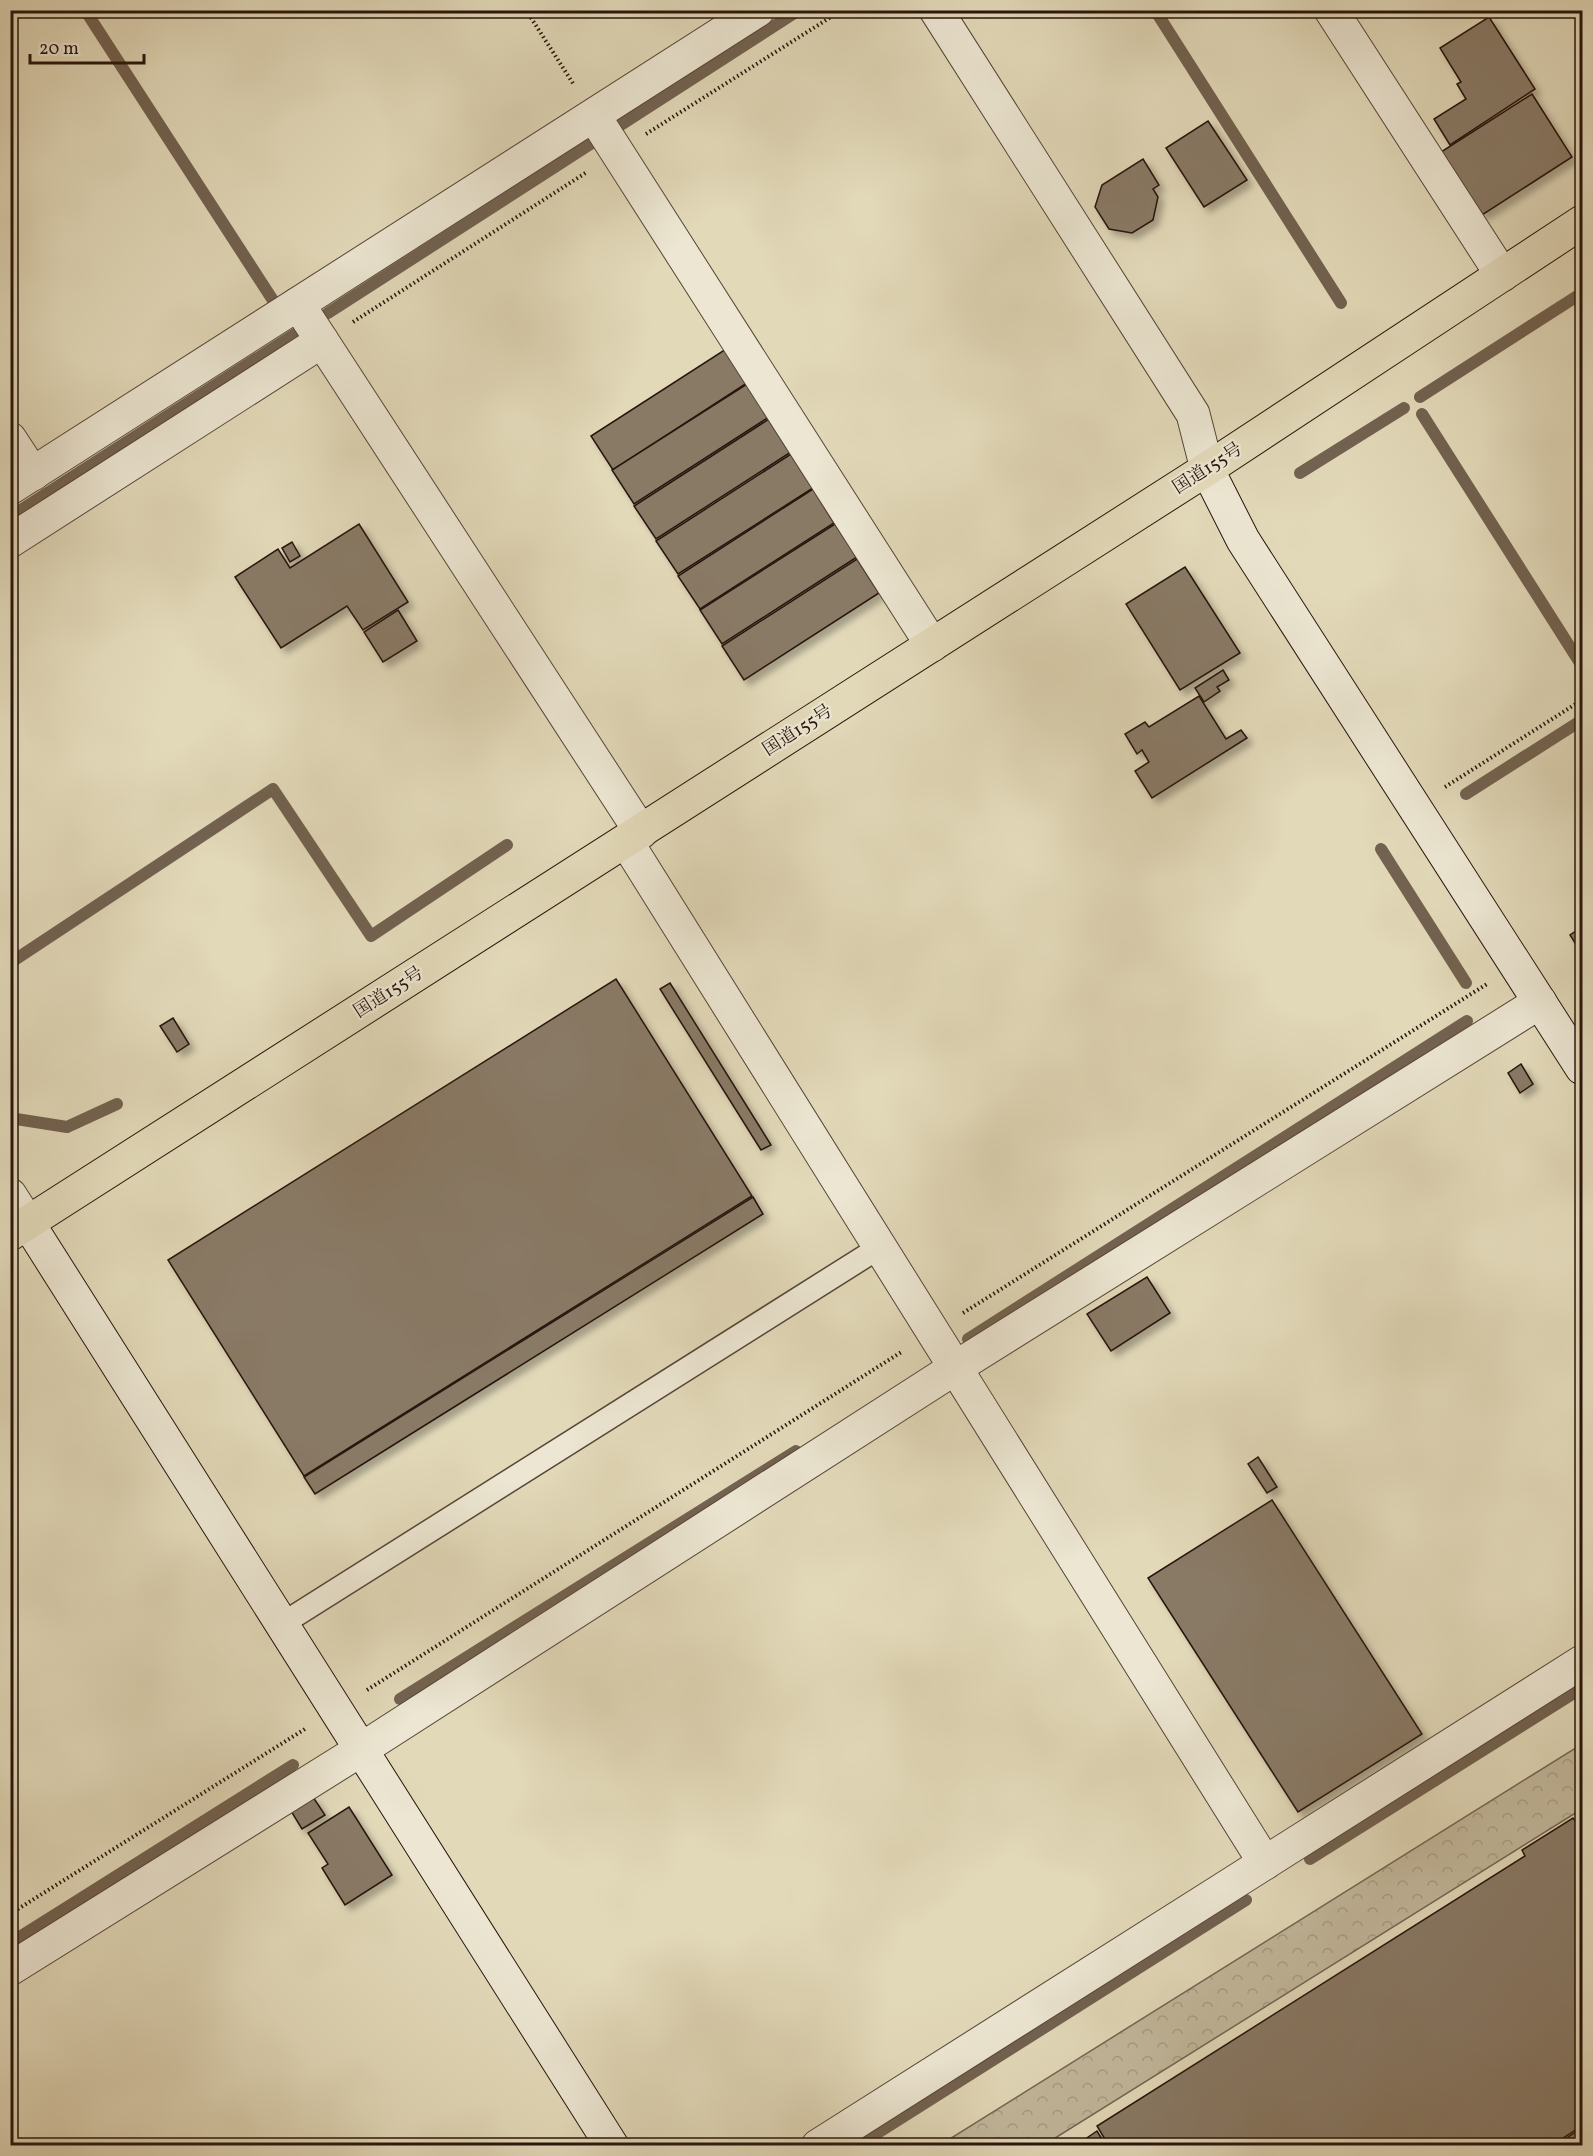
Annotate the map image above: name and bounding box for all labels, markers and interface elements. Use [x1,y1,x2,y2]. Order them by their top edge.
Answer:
scale bar [30,27,144,65]
text: 20 m [39,37,79,62]
street label: 国道155号 [1168,437,1248,501]
street label: 国道155号 [758,699,838,763]
street label: 国道155号 [349,961,429,1025]

